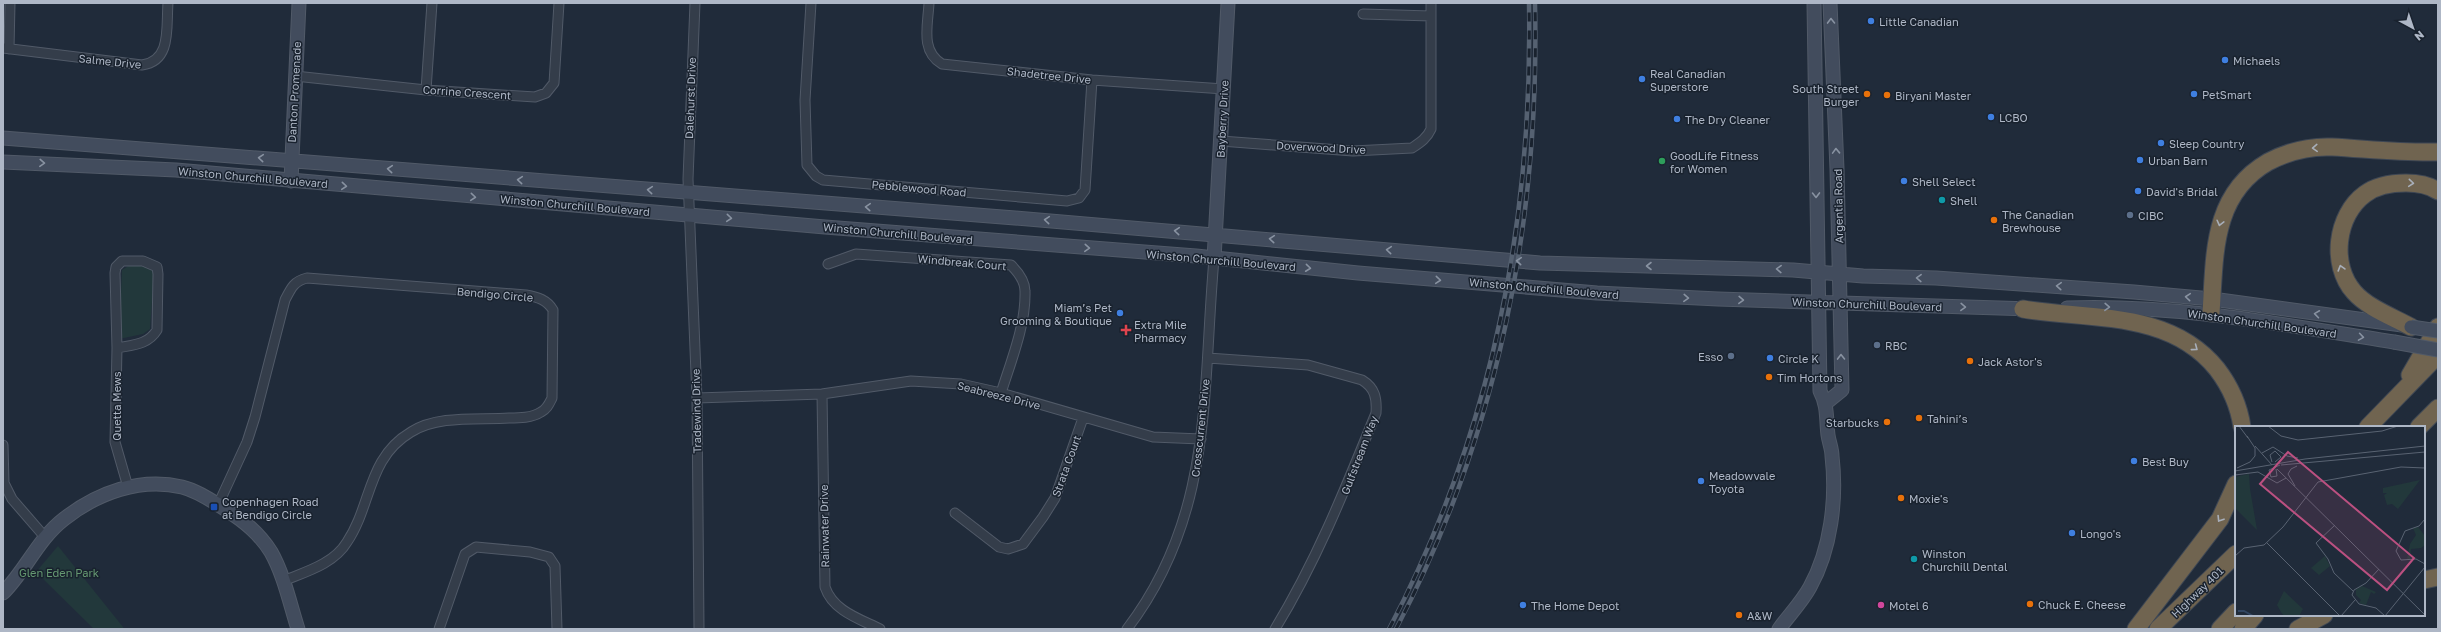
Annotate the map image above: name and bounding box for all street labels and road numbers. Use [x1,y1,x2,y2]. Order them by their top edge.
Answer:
street label: Danton Promenade [285,41,303,143]
street label: Salme Drive [78,51,142,71]
street label: Dalehurst Drive [682,57,698,139]
street label: Shadetree Drive [1006,64,1092,86]
street label: Bayberry Drive [1213,80,1231,158]
street label: Corrine Crescent [422,82,512,102]
street label: Doverwood Drive [1276,138,1366,156]
street label: Winston Churchill Boulevard [178,164,328,190]
street label: Argentia Road [1831,169,1845,243]
street label: Pebblewood Road [871,177,967,199]
street label: Winston Churchill Boulevard [500,192,650,218]
street label: Winston Churchill Boulevard [823,220,973,246]
street label: Winston Churchill Boulevard [1146,247,1296,273]
street label: Windbreak Court [917,252,1007,272]
street label: Winston Churchill Boulevard [1469,275,1619,301]
street label: Bendigo Circle [456,284,534,304]
street label: Winston Churchill Boulevard [1792,295,1942,313]
street label: Winston Churchill Boulevard [2187,306,2337,340]
street label: Tradewind Drive [689,369,703,453]
street label: Quetta Mews [110,371,123,441]
street label: Seabreeze Drive [956,378,1042,412]
street label: Crosscurrent Drive [1188,378,1212,478]
street label: Gulfstream Way [1338,414,1380,496]
street label: Strata Court [1049,433,1083,499]
street label: Rainwater Drive [817,484,831,568]
street label: Highway 401 [2168,564,2226,620]

